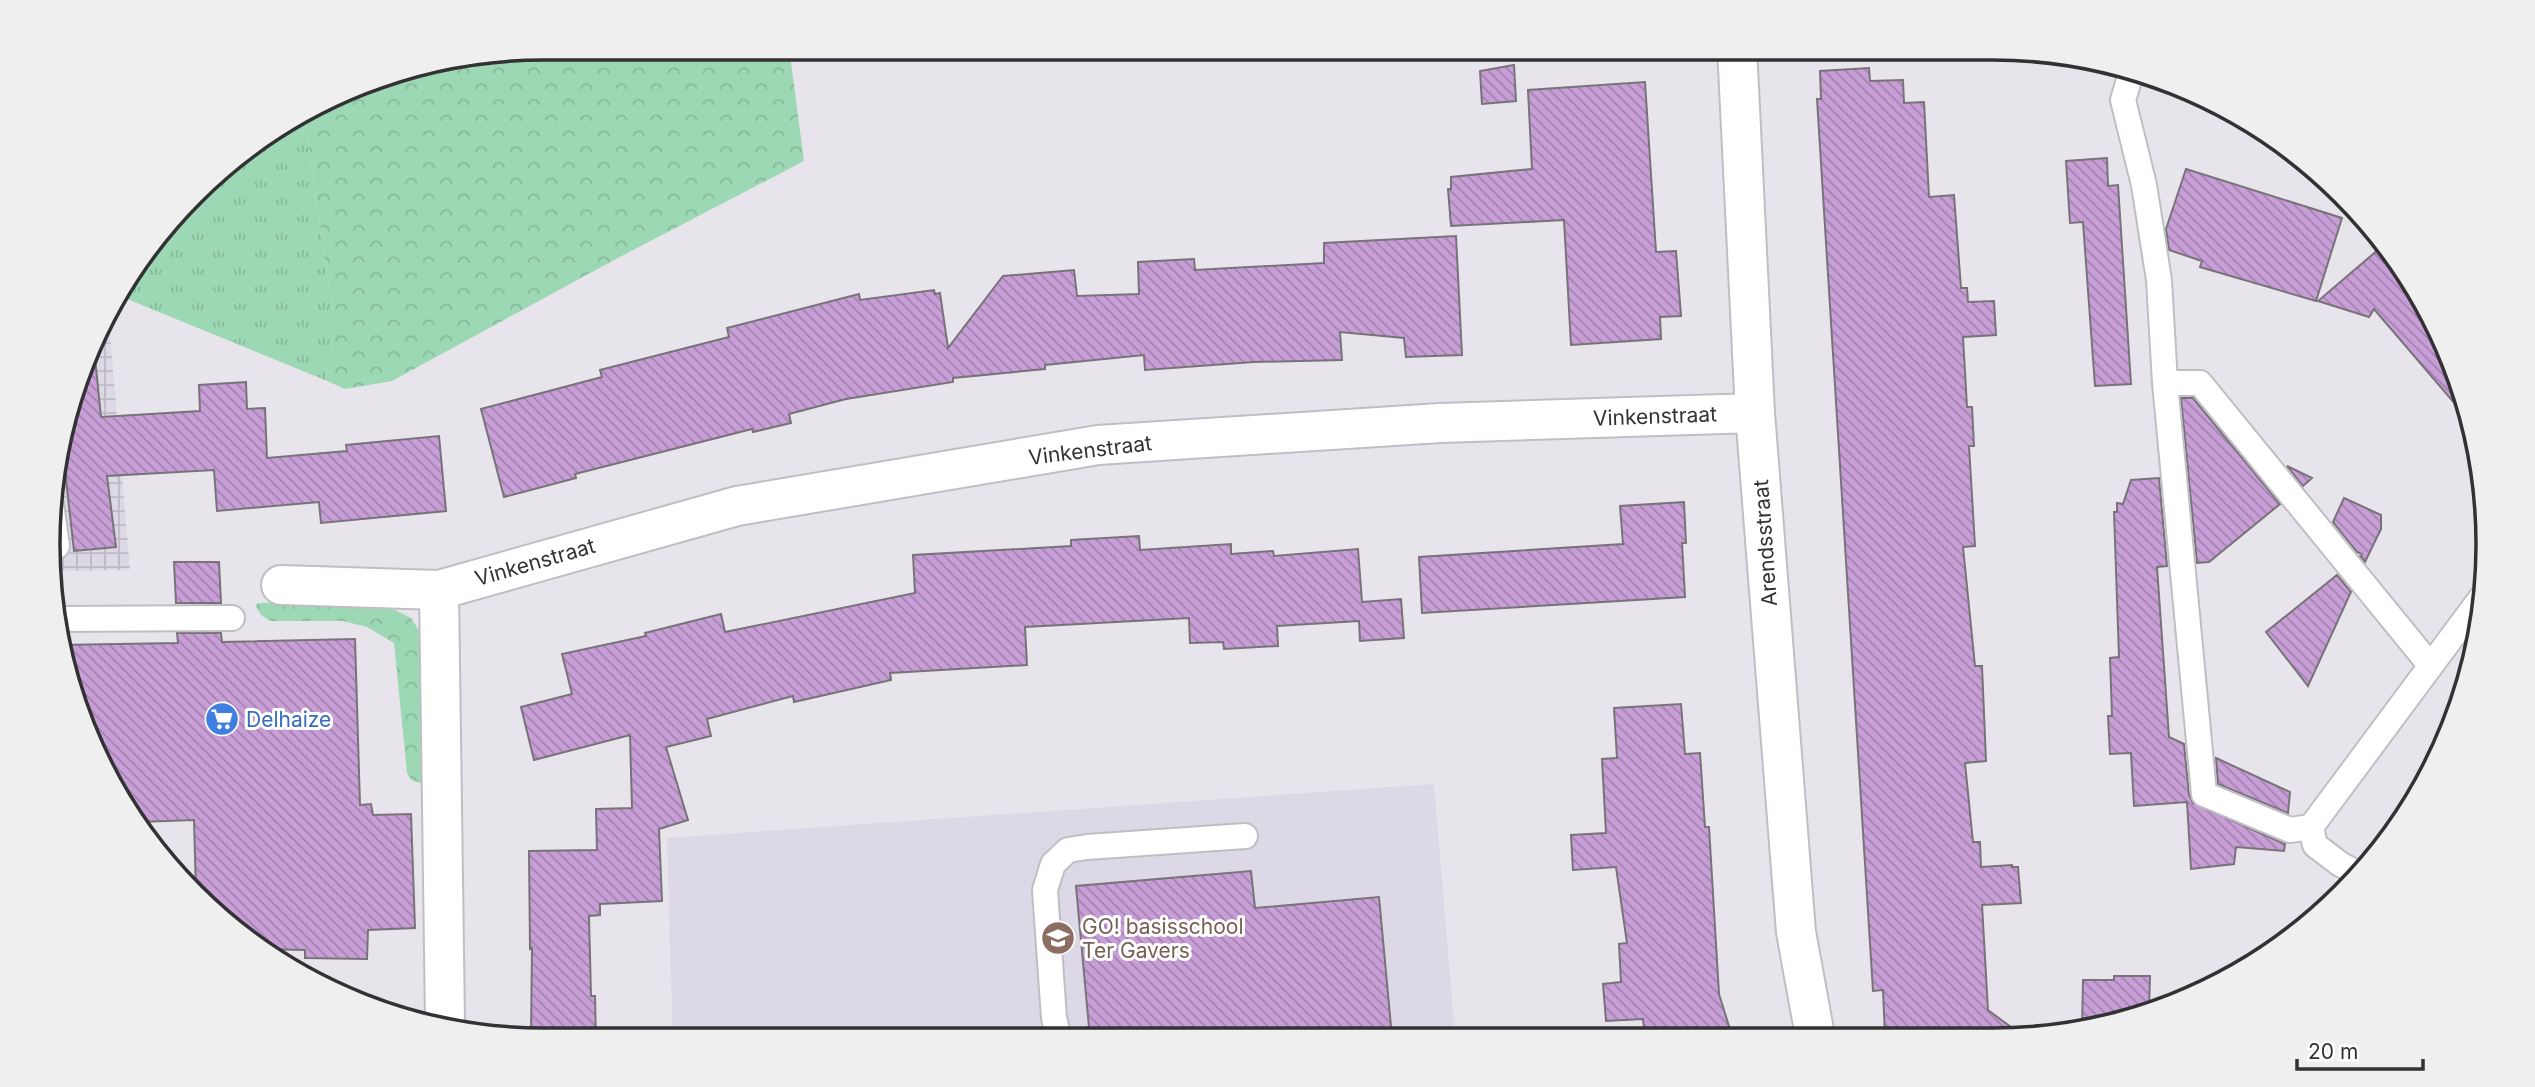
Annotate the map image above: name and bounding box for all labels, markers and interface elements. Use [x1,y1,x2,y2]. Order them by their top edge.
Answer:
street label: Vinkenstraat [1593,401,1718,431]
street label: Vinkenstraat [1027,430,1153,470]
street label: Arendsstraat [1748,479,1782,607]
street label: Vinkenstraat [472,533,598,591]
supermarket icon: Delhaize [203,700,241,738]
place label: Delhaize [246,707,331,732]
place label: GO! basisschool Ter Gavers [1082,914,1244,963]
school or university icon: GO! basisschool Ter Gavers [1039,919,1077,957]
scale bar [2297,1028,2423,1072]
text: 20 m [2308,1039,2358,1064]

